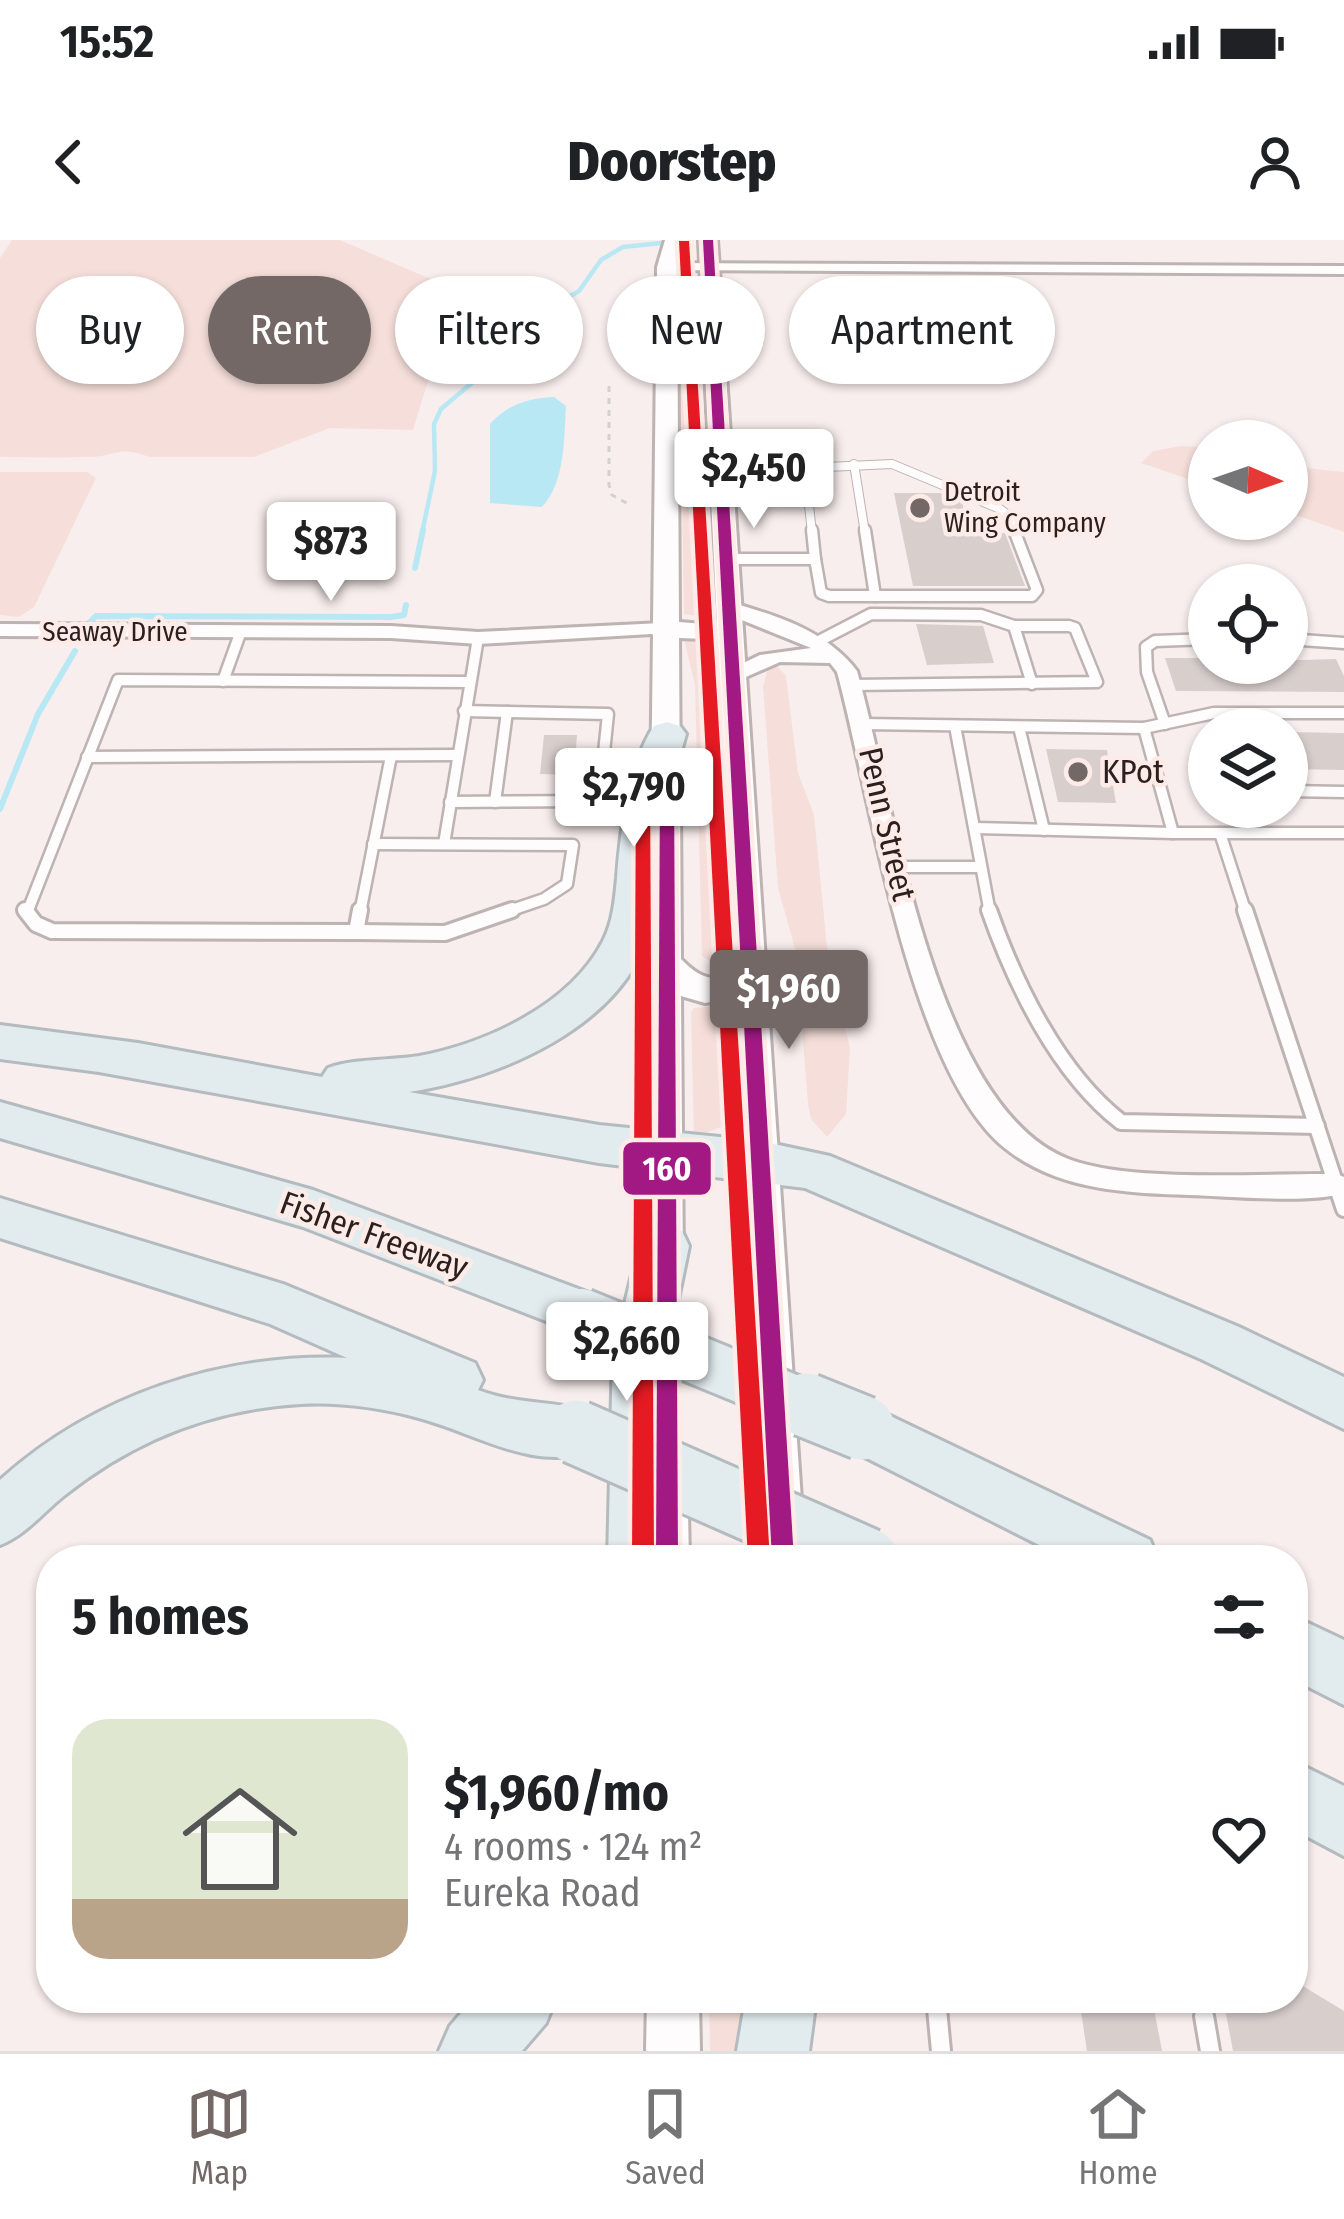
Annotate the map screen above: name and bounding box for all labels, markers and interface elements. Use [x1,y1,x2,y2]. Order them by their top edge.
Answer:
text: 15:52 [60,15,154,69]
icon: back [36,129,102,195]
icon: person [1242,129,1308,195]
text: Doorstep [568,130,776,194]
chip: Buy [36,276,184,384]
chip: Rent [208,276,371,384]
chip: Filters [395,276,583,384]
chip: New [607,276,765,384]
chip: Apartment [789,276,1055,384]
north arrow [1188,420,1308,540]
map controls [1188,420,1308,828]
pin: $2,450 [656,429,852,531]
text: $2,450 [701,445,807,491]
place label: Detroit Wing Company [944,476,1106,539]
marker: Detroit Wing Company [907,495,933,521]
pin: $873 [260,502,402,604]
text: $873 [294,518,368,564]
button: locate [1188,564,1308,684]
street label: Seaway Drive [42,616,188,648]
button: layers [1188,708,1308,828]
street label: Penn Street [850,743,924,905]
pin: $2,790 [536,748,732,850]
place label: KPot [1102,752,1164,792]
marker: KPot [1065,759,1091,785]
text: $2,790 [582,764,686,810]
pin: $1,960 [691,950,887,1052]
text: $1,960 [737,966,841,1012]
line badge: 160 [621,1140,713,1197]
text: 160 [642,1149,692,1189]
street label: Fisher Freeway [275,1183,474,1288]
pin: $2,660 [529,1302,725,1404]
text: $2,660 [573,1318,681,1364]
icon: filters [1206,1584,1272,1650]
text: 5 homes [72,1586,249,1648]
text: $1,960/mo [444,1762,669,1824]
icon: home [168,1767,312,1911]
icon: heart [1206,1806,1272,1872]
text: 4 rooms · 124 m² [444,1824,702,1870]
text: Eureka Road [444,1870,641,1916]
tab: Map [186,2081,252,2193]
tab: Saved [625,2081,706,2193]
tab: Home [1079,2081,1158,2193]

